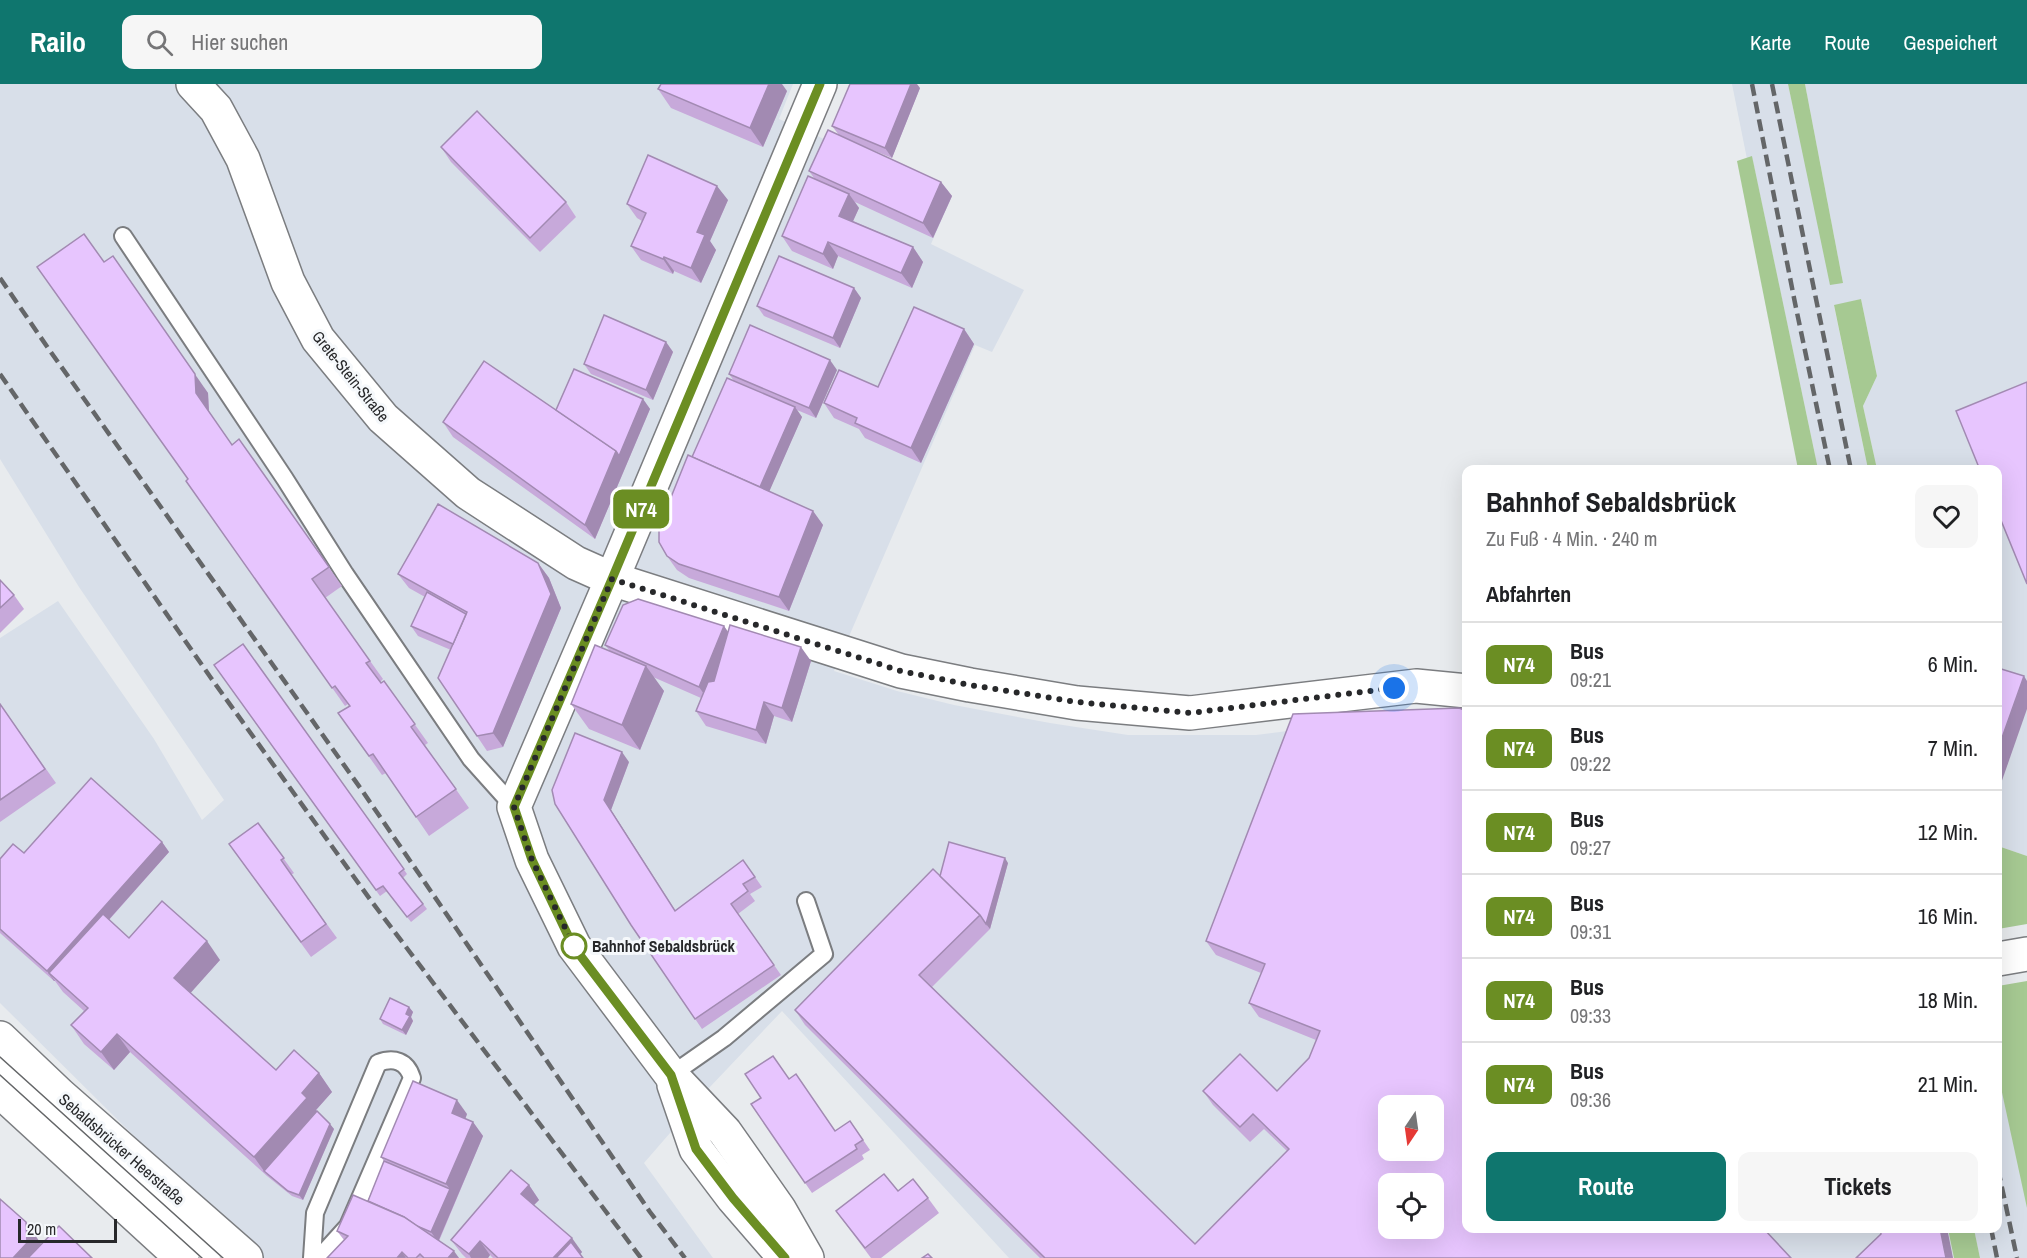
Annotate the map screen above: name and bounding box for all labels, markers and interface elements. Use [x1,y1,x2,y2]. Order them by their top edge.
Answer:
search box [122,15,542,69]
text: Railo [30,23,86,61]
icon: search [143,26,176,59]
text: Hier suchen [191,27,288,57]
text: Karte [1750,28,1791,57]
text: Route [1824,28,1870,57]
text: Gespeichert [1903,28,1997,57]
street label: Grete-Stein-Straße [307,326,395,426]
text: Bahnhof Sebaldsbrück [1486,483,1736,521]
button: heart [1915,485,1978,548]
line badge: N74 [606,490,676,528]
text: N74 [625,495,657,524]
text: Zu Fuß · 4 Min. · 240 m [1486,525,1657,552]
text: Abfahrten [1486,579,1571,609]
text: Bus [1570,636,1604,666]
text: 6 Min. [1928,649,1978,679]
text: N74 [1503,650,1535,679]
text: 09:21 [1570,666,1611,693]
your location [1379,673,1409,703]
text: Bus [1570,720,1604,750]
text: 7 Min. [1928,733,1978,763]
text: N74 [1503,734,1535,763]
text: 09:22 [1570,750,1611,777]
text: Bus [1570,804,1604,834]
text: 12 Min. [1918,817,1978,847]
text: N74 [1503,818,1535,847]
text: 09:27 [1570,834,1611,861]
text: Bus [1570,888,1604,918]
text: 16 Min. [1918,901,1978,931]
text: N74 [1503,902,1535,931]
text: 09:31 [1570,918,1611,945]
marker: Bahnhof Sebaldsbrück [561,933,587,959]
place label: Bahnhof Sebaldsbrück [592,935,736,957]
text: Bus [1570,972,1604,1002]
text: 18 Min. [1918,985,1978,1015]
text: N74 [1503,986,1535,1015]
text: 09:33 [1570,1002,1611,1029]
text: Bus [1570,1056,1604,1086]
text: 21 Min. [1918,1069,1978,1099]
text: N74 [1503,1070,1535,1099]
text: 09:36 [1570,1086,1611,1113]
street label: Sebaldsbrücker Heerstraße [54,1088,190,1210]
north arrow [1378,1095,1444,1161]
map controls [1378,1095,1444,1239]
button: Route [1486,1152,1726,1221]
button: Tickets [1738,1152,1978,1221]
button: locate [1378,1173,1444,1239]
scale bar [18,1216,117,1244]
text: 20 m [27,1218,56,1240]

